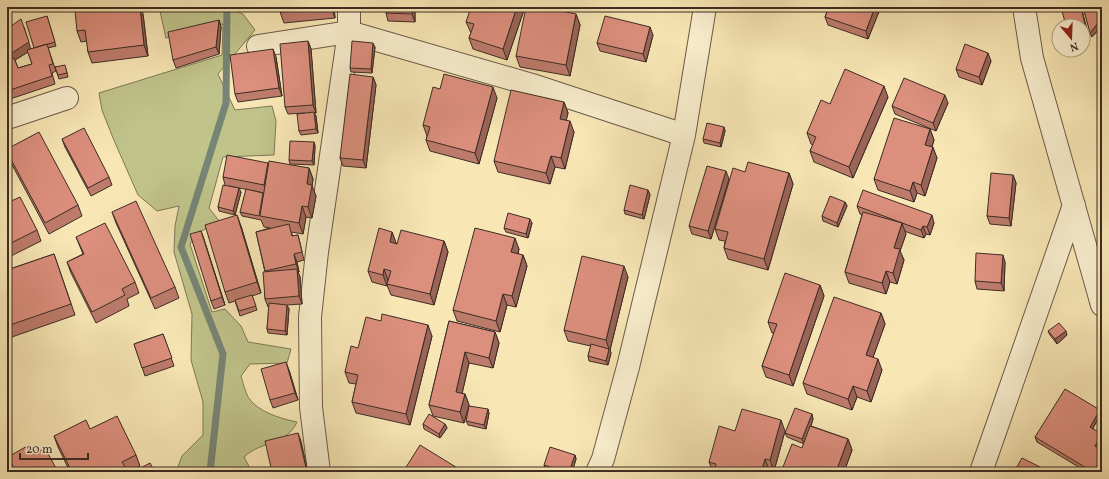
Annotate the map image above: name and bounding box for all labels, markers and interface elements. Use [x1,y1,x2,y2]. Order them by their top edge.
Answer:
north arrow [1051,18,1091,58]
text: N [1068,38,1080,54]
scale bar [20,435,88,461]
text: 20 m [26,442,53,458]

